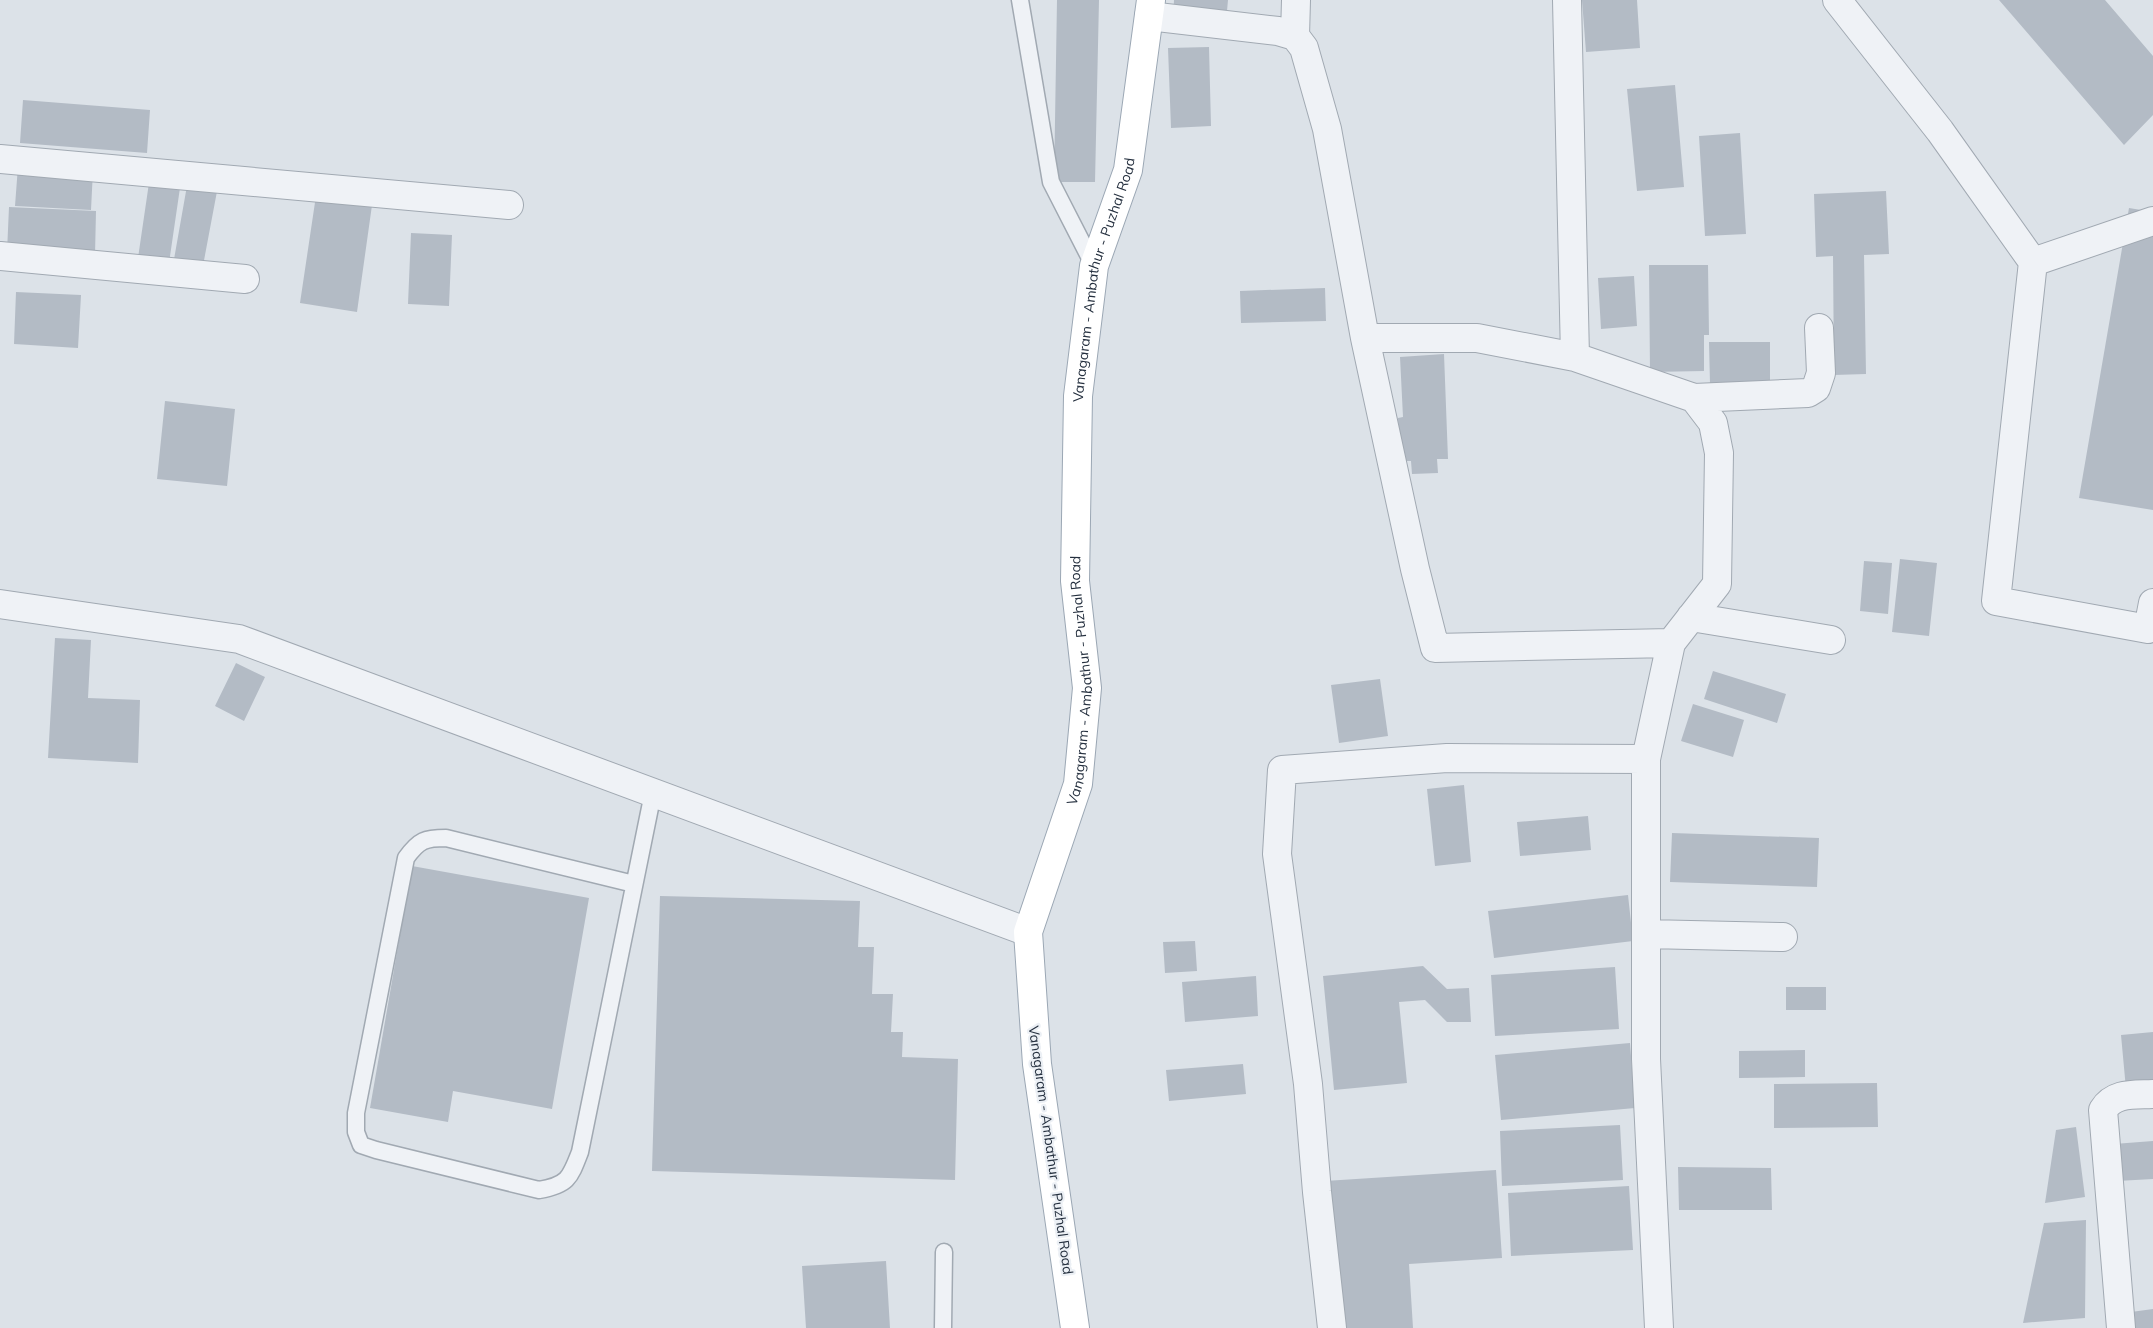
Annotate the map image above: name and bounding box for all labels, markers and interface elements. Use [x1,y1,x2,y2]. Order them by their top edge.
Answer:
street label: Vanagaram - Ambathur - Puzhal Road [1069,156,1139,402]
street label: Vanagaram - Ambathur - Puzhal Road [1062,556,1096,808]
street label: Vanagaram - Ambathur - Puzhal Road [1025,1024,1077,1276]

